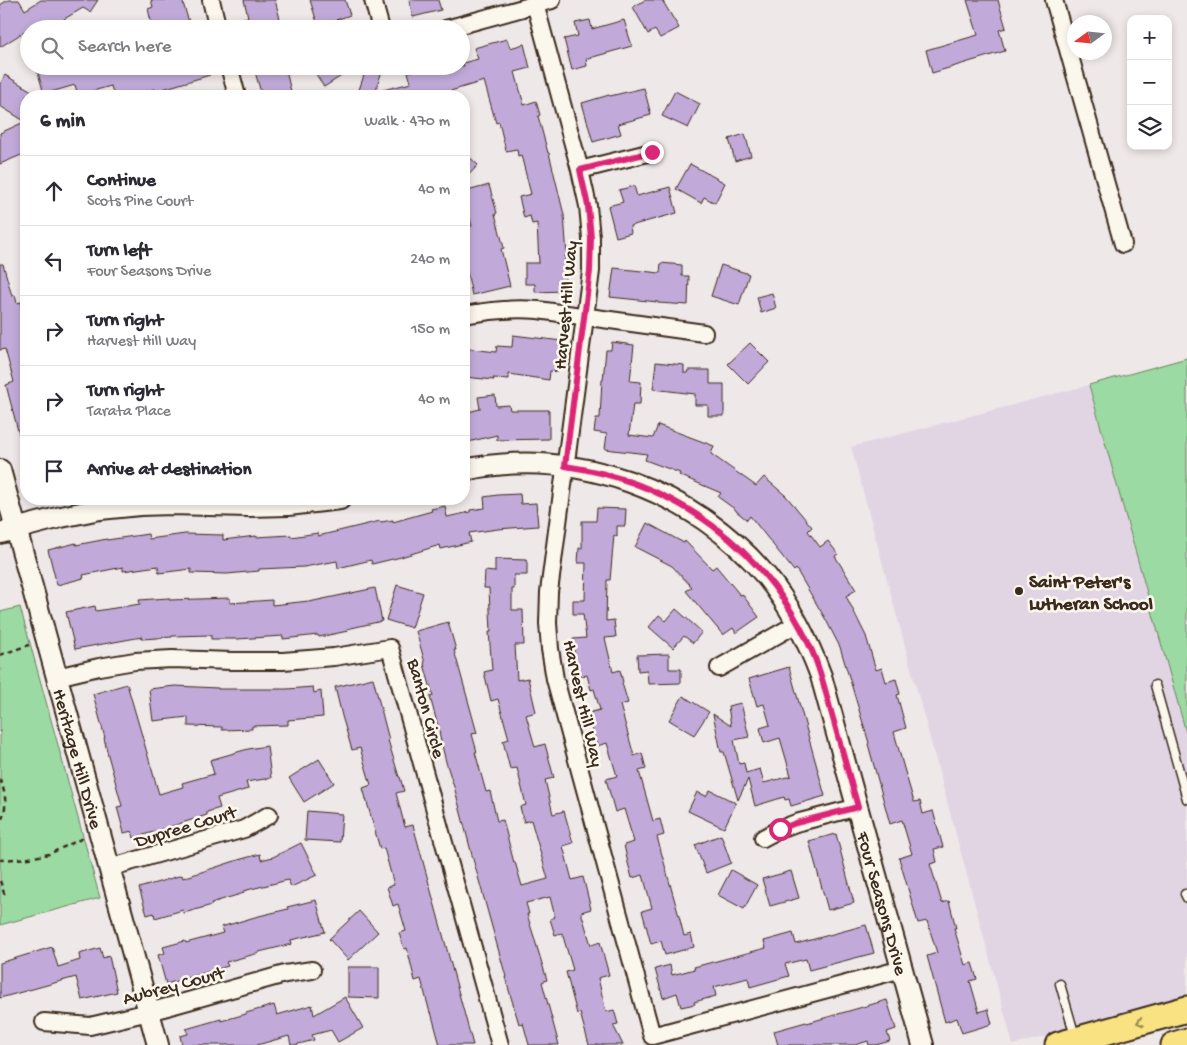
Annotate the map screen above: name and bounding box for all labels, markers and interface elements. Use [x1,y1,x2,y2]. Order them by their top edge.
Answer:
north arrow [1067,15,1112,60]
map controls [1127,15,1172,150]
button: + [1127,15,1172,60]
search box [20,20,470,75]
icon: search [38,34,66,62]
text: Search here [78,36,172,59]
button: − [1127,60,1172,105]
button: layers [1127,105,1172,150]
text: 6 min [40,110,85,135]
text: Walk · 470 m [364,113,450,132]
route end [641,141,664,164]
text: Continue [87,170,156,193]
icon: ahead [40,177,68,205]
text: 40 m [418,181,450,200]
text: Scots Pine Court [87,193,193,212]
street label: Harvest Hill Way [550,239,585,371]
text: Turn left [87,240,151,263]
icon: left [40,247,68,275]
text: 240 m [410,251,450,270]
text: Four Seasons Drive [87,263,211,282]
text: Turn right [87,310,163,333]
icon: right [40,317,68,345]
text: 150 m [411,321,450,340]
text: Harvest Hill Way [87,333,196,352]
text: Turn right [87,380,163,403]
icon: right [40,387,68,415]
text: 40 m [418,391,450,410]
text: Tarata Place [87,403,171,422]
icon: arrive [40,457,68,485]
text: Arrive at destination [87,459,251,482]
place label: Saint Peter's Lutheran School [1029,572,1153,617]
marker: Saint Peter's Lutheran School [1013,585,1025,597]
street label: Harvest Hill Way [556,638,607,770]
street label: Banton Circle [400,656,449,761]
street label: Heritage Hill Drive [46,687,106,832]
street label: Dupree Court [131,801,242,855]
route start [769,818,792,841]
street label: Four Seasons Drive [849,829,911,978]
street label: Aubrey Court [121,962,229,1012]
one-way arrow [1136,1017,1145,1027]

